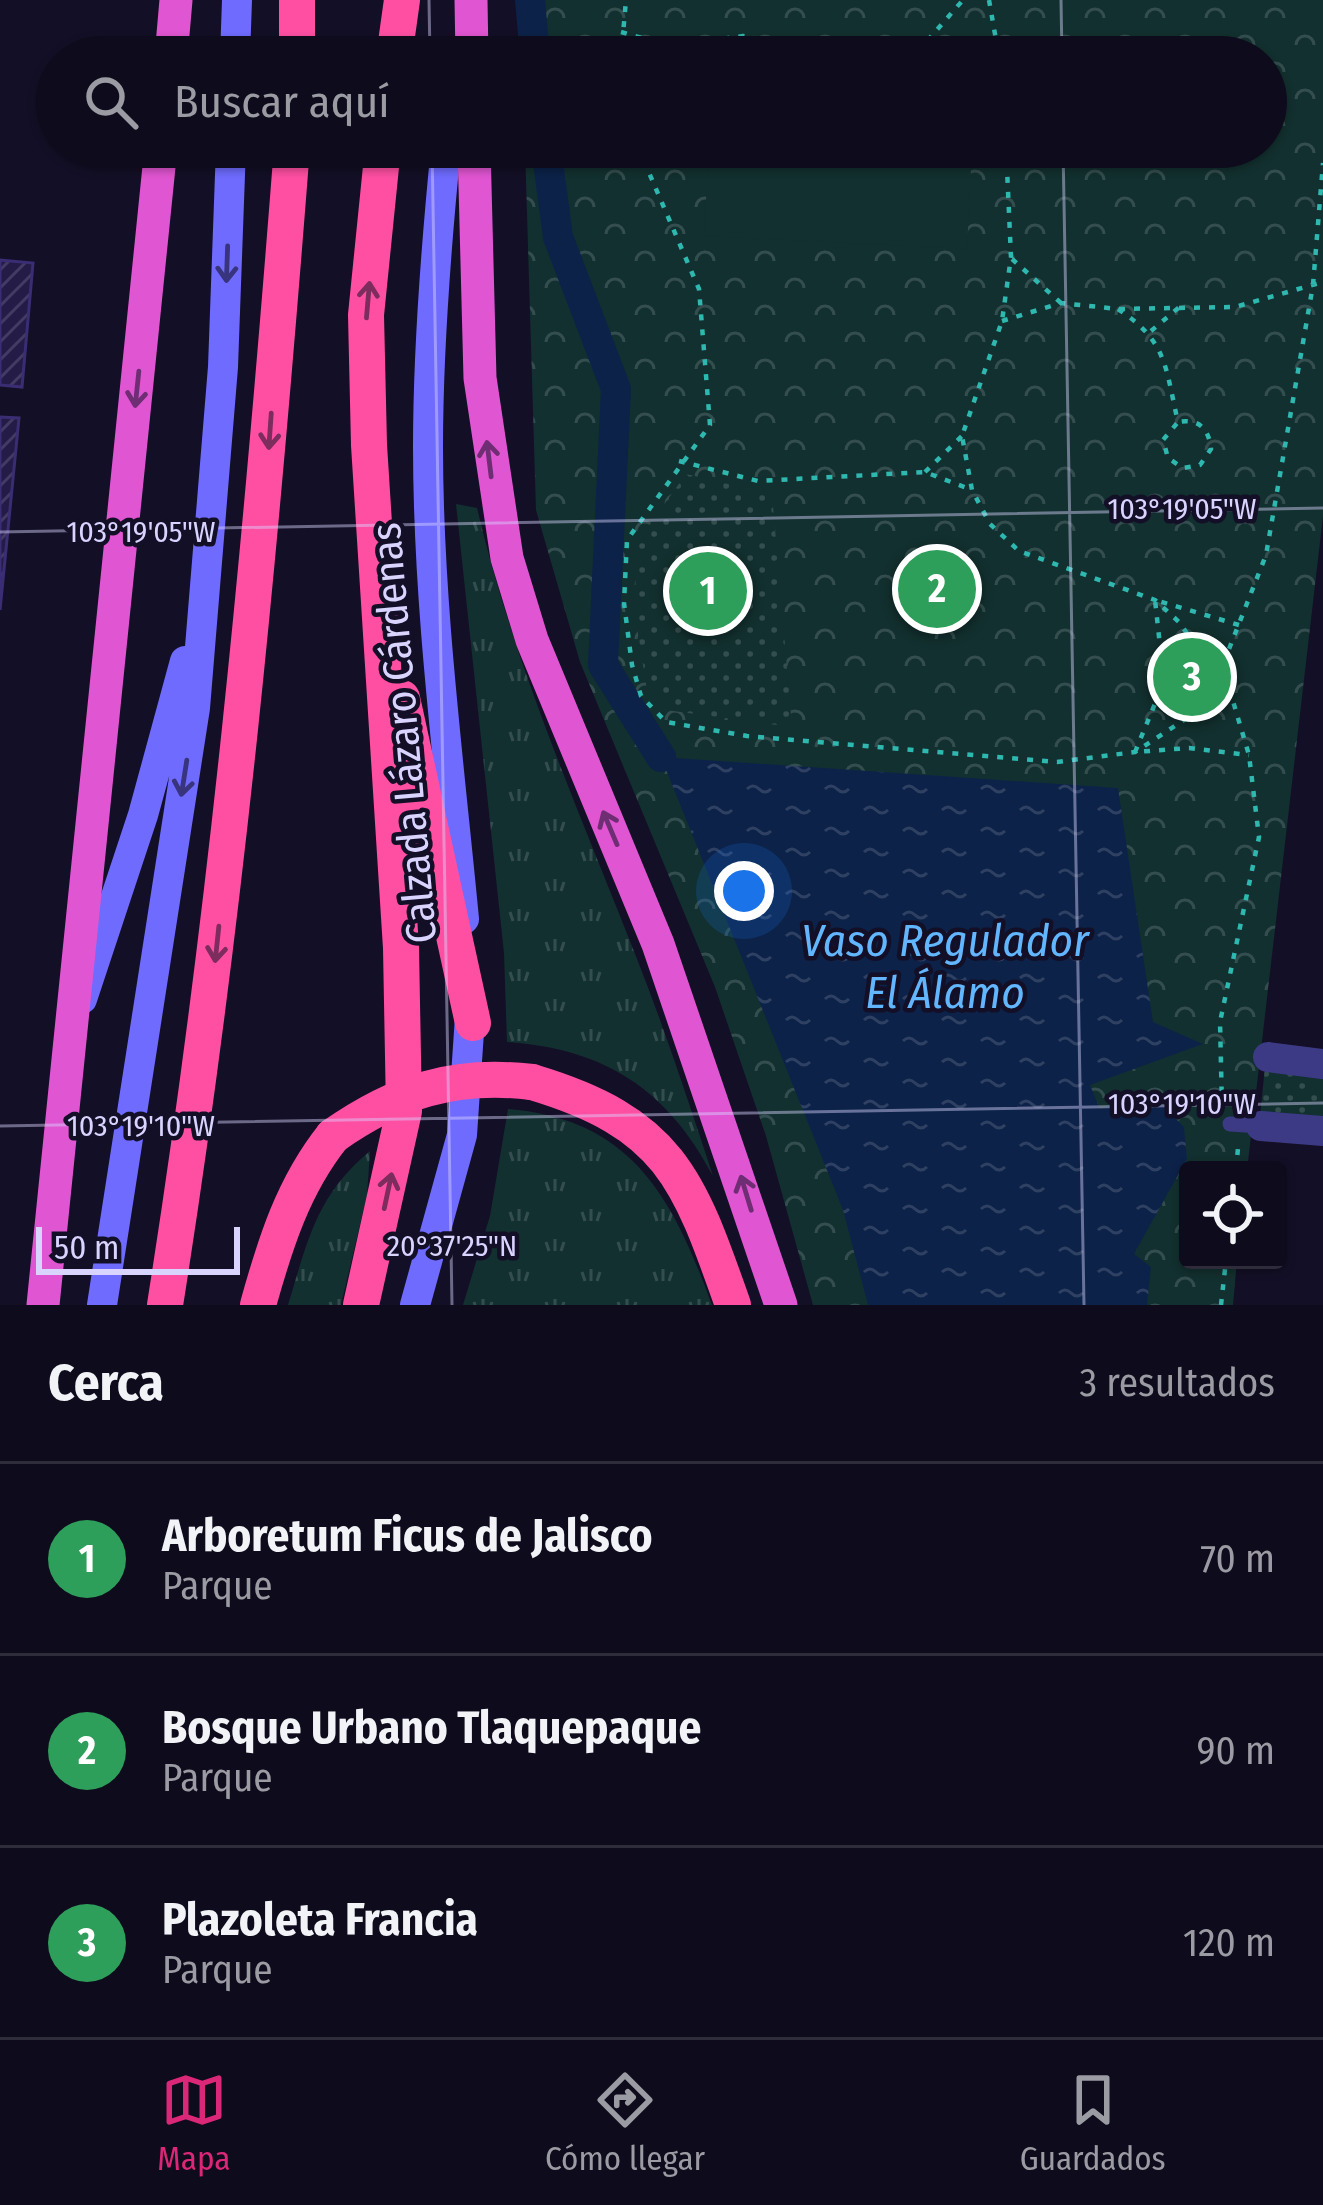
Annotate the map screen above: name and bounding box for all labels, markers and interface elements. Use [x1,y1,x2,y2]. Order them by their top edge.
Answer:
search box [36,36,1287,168]
icon: search [78,69,144,135]
text: Buscar aquí [174,75,390,129]
one-way arrow [215,244,238,283]
one-way arrow [357,281,380,320]
one-way arrow [125,369,148,408]
one-way arrow [259,411,282,450]
one-way arrow [477,440,499,479]
text: 103°19'05"W [1108,491,1256,527]
text: 103°19'05"W [67,514,215,550]
street label: Calzada Lázaro Cárdenas [361,521,447,945]
pin: 2 [898,544,976,634]
pin: 1 [669,546,747,636]
pin: 3 [1153,632,1231,722]
one-way arrow [172,758,195,797]
one-way arrow [598,810,619,847]
your location [714,861,774,921]
water label: Vaso Regulador El Álamo [801,914,1090,1020]
one-way arrow [206,924,228,963]
text: 103°19'10"W [1108,1086,1256,1122]
text: 103°19'10"W [67,1108,215,1144]
map controls [1179,1161,1287,1269]
button: locate [1179,1161,1287,1269]
one-way arrow [377,1173,400,1211]
one-way arrow [734,1175,756,1213]
scale bar [36,1221,240,1274]
text: 50 m [54,1228,119,1268]
text: 20°37'25"N [387,1228,517,1264]
text: Cerca [48,1352,164,1414]
text: 3 resultados [1079,1360,1275,1406]
text: Arboretum Ficus de Jalisco [162,1509,653,1563]
text: 1 [79,1536,95,1582]
text: 70 m [1200,1536,1275,1582]
text: Parque [162,1563,273,1609]
text: Bosque Urbano Tlaquepaque [162,1701,701,1755]
text: 2 [78,1728,96,1774]
text: 90 m [1197,1728,1275,1774]
text: Parque [162,1755,273,1801]
text: Plazoleta Francia [162,1893,478,1947]
text: 3 [78,1920,96,1966]
text: 120 m [1183,1920,1275,1966]
text: Parque [162,1947,273,1993]
tab: Mapa [157,2067,230,2179]
tab: Cómo llegar [545,2067,705,2179]
tab: Guardados [1020,2067,1166,2179]

